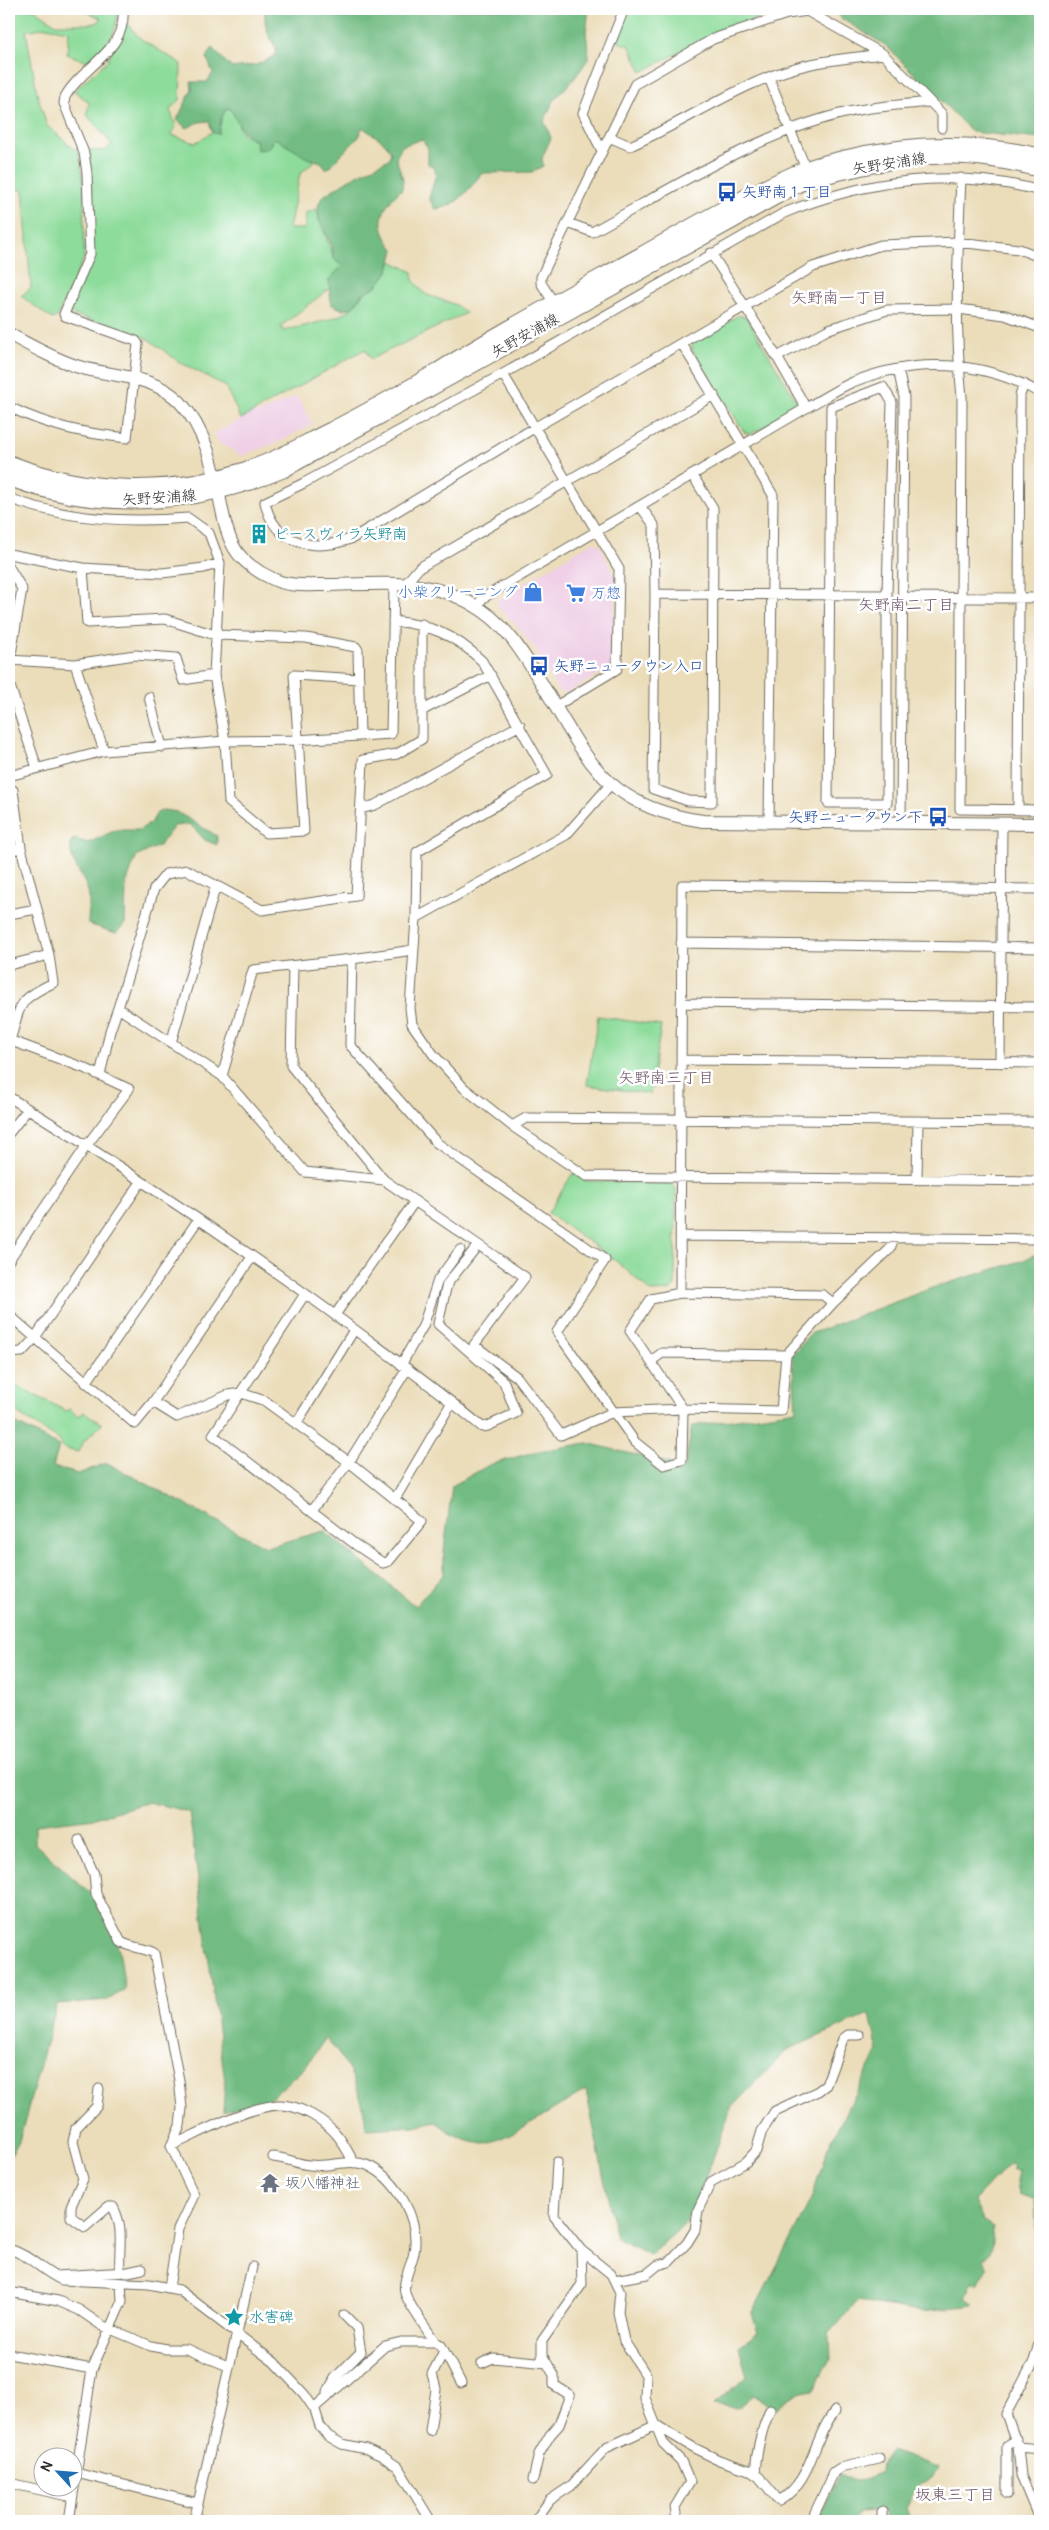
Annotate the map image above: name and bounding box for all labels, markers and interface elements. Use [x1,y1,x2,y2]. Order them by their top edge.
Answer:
street label: 矢野安浦線 [850,149,928,179]
bus stop icon: 矢野南１丁目 [716,181,738,203]
place label: 矢野南１丁目 [742,183,832,202]
district label: 矢野南一丁目 [791,288,887,308]
street label: 矢野安浦線 [488,310,562,362]
street label: 矢野安浦線 [121,486,197,510]
building icon: ピースヴィラ矢野南 [248,523,270,545]
place label: ピースヴィラ矢野南 [274,525,407,544]
shop icon: 小柴クリーニング [522,581,544,603]
supermarket icon: 万惣 [565,582,587,604]
place label: 小柴クリーニング [398,583,518,602]
place label: 万惣 [591,584,621,603]
district label: 矢野南二丁目 [858,595,954,615]
bus stop icon: 矢野ニュータウン入口 [528,655,550,677]
place label: 矢野ニュータウン入口 [554,657,704,676]
bus stop icon: 矢野ニュータウン下 [927,806,949,828]
place label: 矢野ニュータウン下 [788,808,923,827]
district label: 矢野南三丁目 [618,1068,714,1088]
temple icon: 坂八幡神社 [259,2172,281,2194]
place label: 坂八幡神社 [285,2174,360,2193]
place icon: 水害碑 [223,2306,245,2328]
place label: 水害碑 [249,2308,294,2327]
north arrow [32,2448,82,2498]
text: N [37,2459,56,2475]
district label: 坂東三丁目 [915,2485,995,2505]

